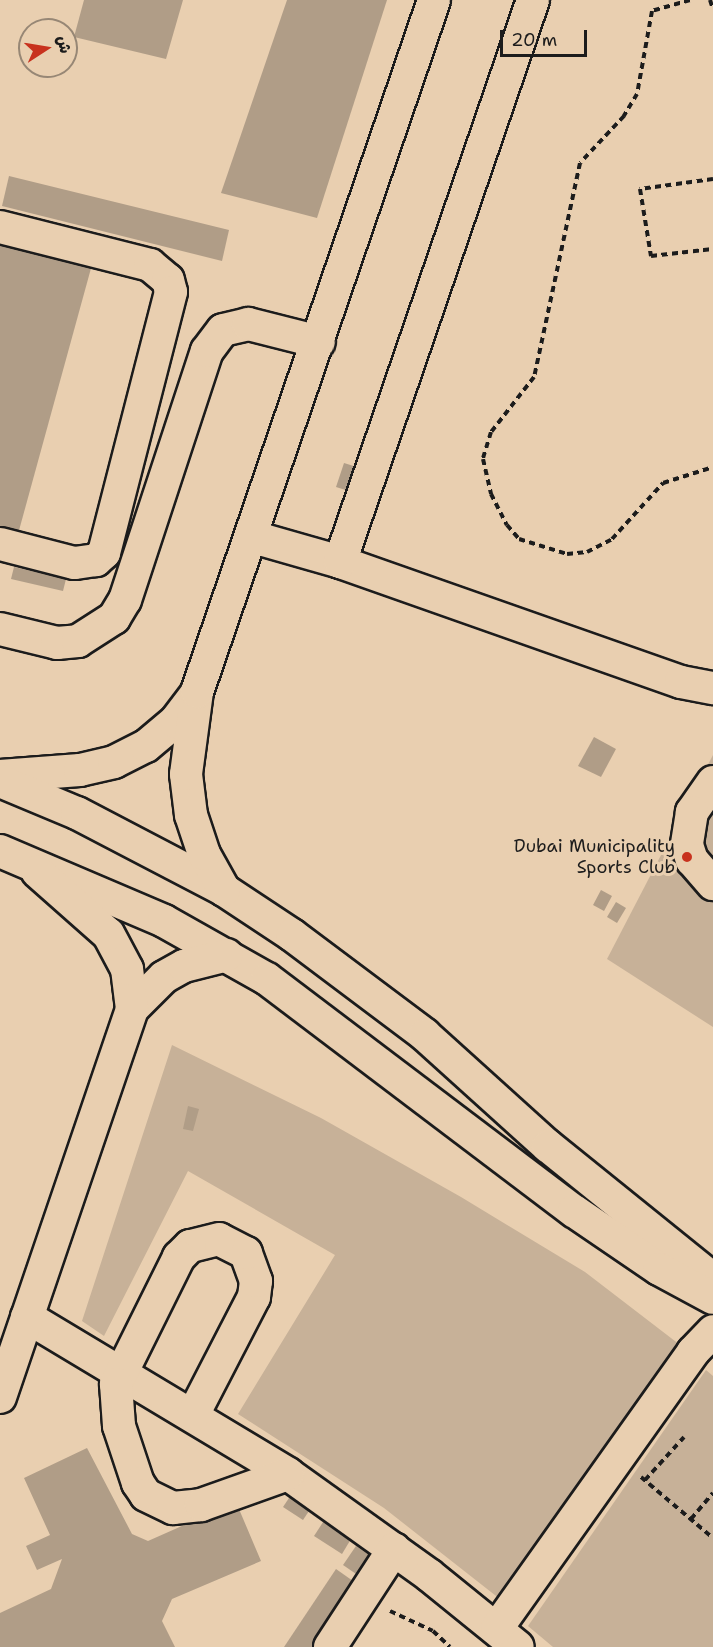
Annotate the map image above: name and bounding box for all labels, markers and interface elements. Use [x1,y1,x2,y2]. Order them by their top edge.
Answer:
north arrow [18,18,78,78]
scale bar [503,18,590,56]
text: 20 m [511,28,557,52]
text: ش [52,34,76,55]
place label: Dubai Municipality Sports Club [514,836,675,878]
marker: Dubai Municipality Sports Club [680,850,694,864]

